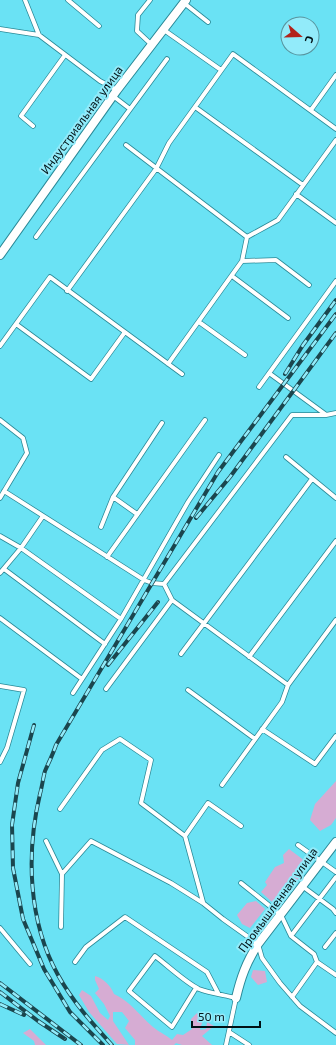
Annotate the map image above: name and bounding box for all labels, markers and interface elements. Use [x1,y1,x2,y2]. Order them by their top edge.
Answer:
north arrow [280,16,320,56]
text: С [302,34,317,45]
street label: Индустриальная улица [37,63,126,177]
street label: Промышленная улица [235,844,321,955]
scale bar [192,1003,260,1029]
text: 50 m [198,1009,225,1023]

